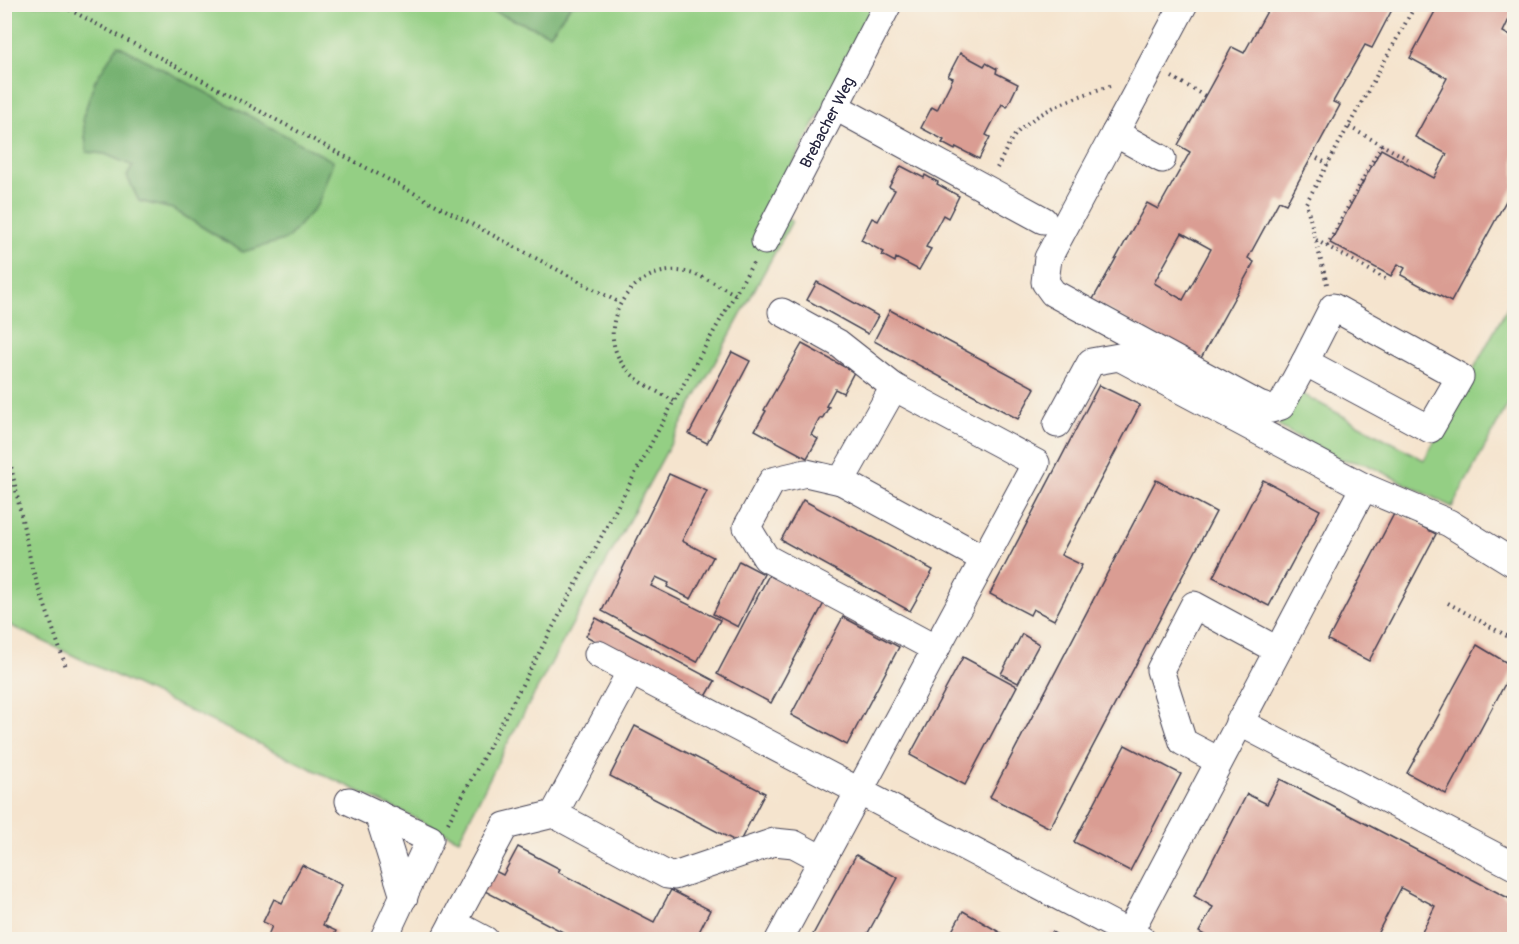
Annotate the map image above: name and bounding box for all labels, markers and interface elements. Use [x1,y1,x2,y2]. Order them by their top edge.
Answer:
street label: Brebacher Weg [796,74,860,172]

